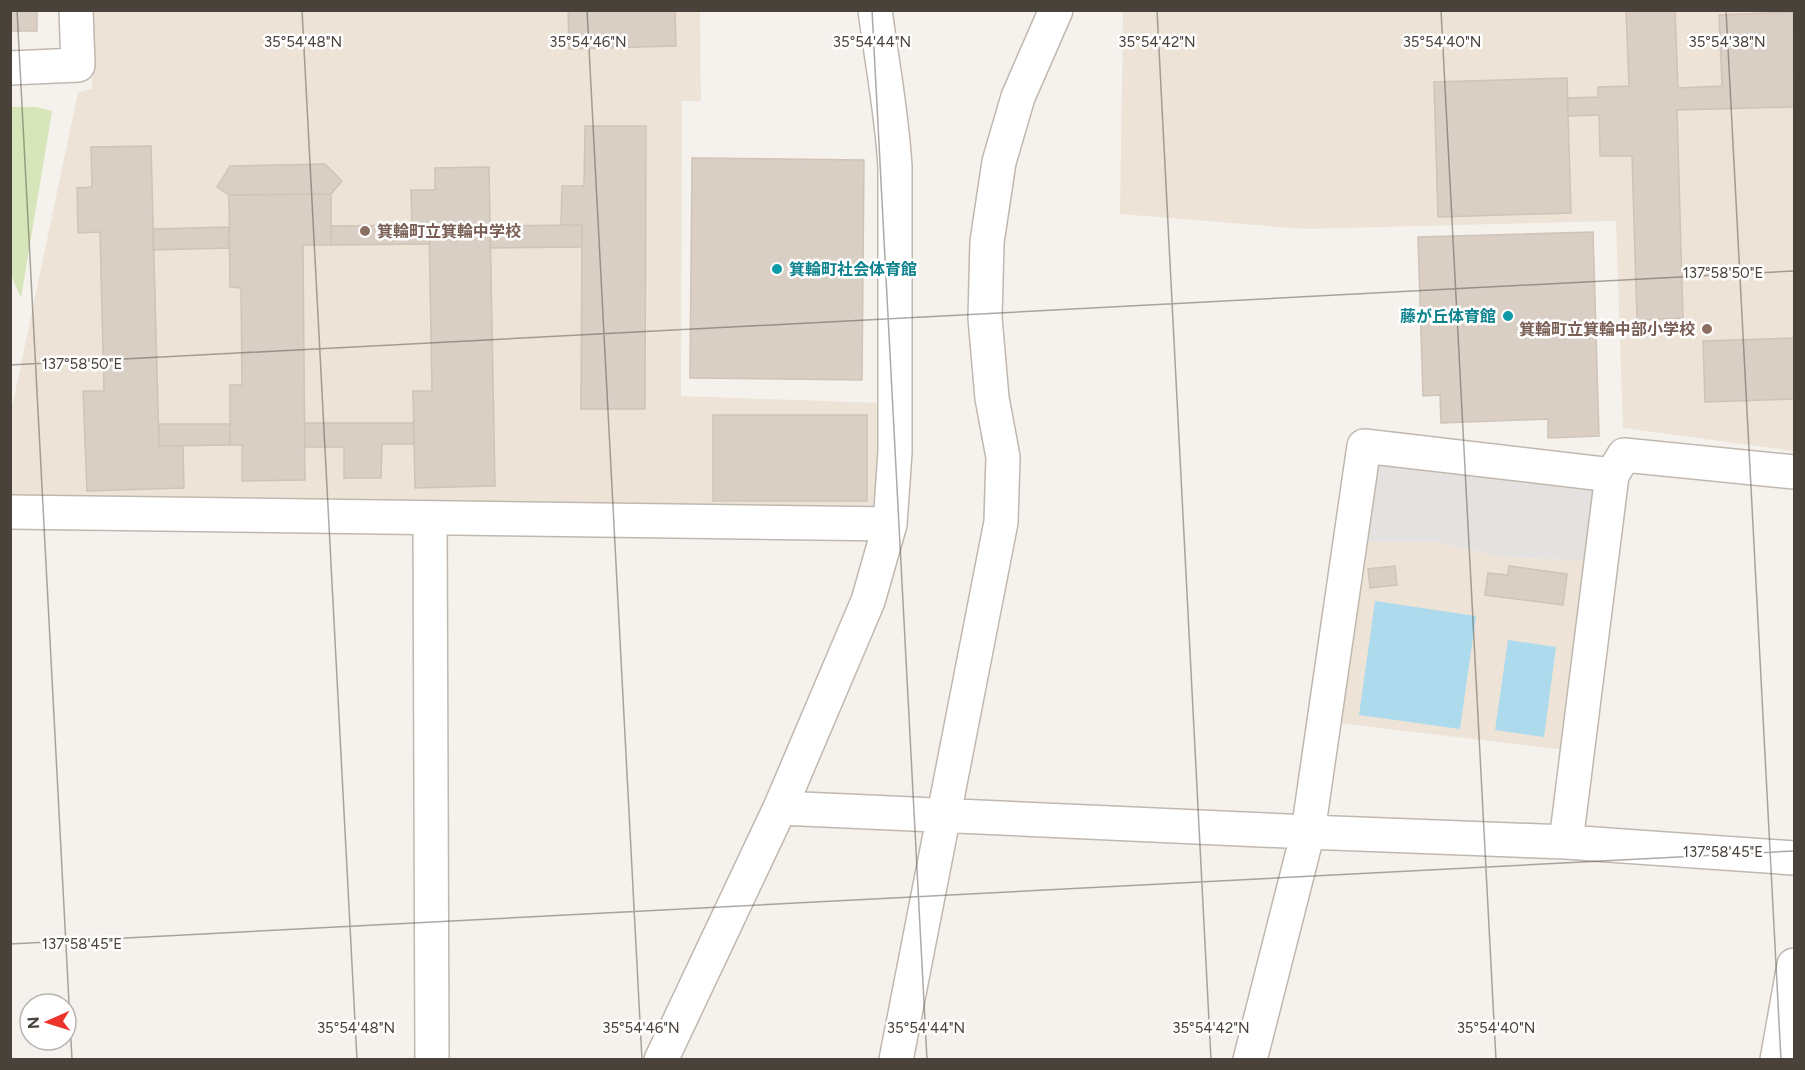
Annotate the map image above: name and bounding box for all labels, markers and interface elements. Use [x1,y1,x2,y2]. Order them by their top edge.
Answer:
text: 35°54'48"N [264,33,342,51]
text: 35°54'46"N [549,33,627,51]
text: 35°54'44"N [833,33,911,51]
text: 35°54'42"N [1118,33,1196,51]
text: 35°54'40"N [1403,33,1481,51]
text: 35°54'38"N [1688,33,1766,51]
place label: 箕輪町立箕輪中学校 [377,222,521,241]
marker: 箕輪町立箕輪中学校 [358,224,372,238]
place label: 箕輪町社会体育館 [789,260,917,279]
marker: 箕輪町社会体育館 [770,262,784,276]
text: 137°58'50"E [1683,264,1763,282]
place label: 藤が丘体育館 [1400,307,1496,326]
marker: 藤が丘体育館 [1501,309,1515,323]
place label: 箕輪町立箕輪中部小学校 [1519,320,1695,339]
marker: 箕輪町立箕輪中部小学校 [1700,322,1714,336]
text: 137°58'50"E [42,355,122,373]
text: 137°58'45"E [1683,843,1763,861]
text: 137°58'45"E [42,935,122,953]
north arrow [18,992,78,1052]
text: N [24,1016,43,1029]
text: 35°54'48"N [317,1019,395,1037]
text: 35°54'46"N [602,1019,680,1037]
text: 35°54'44"N [887,1019,965,1037]
text: 35°54'42"N [1172,1019,1250,1037]
text: 35°54'40"N [1457,1019,1535,1037]

